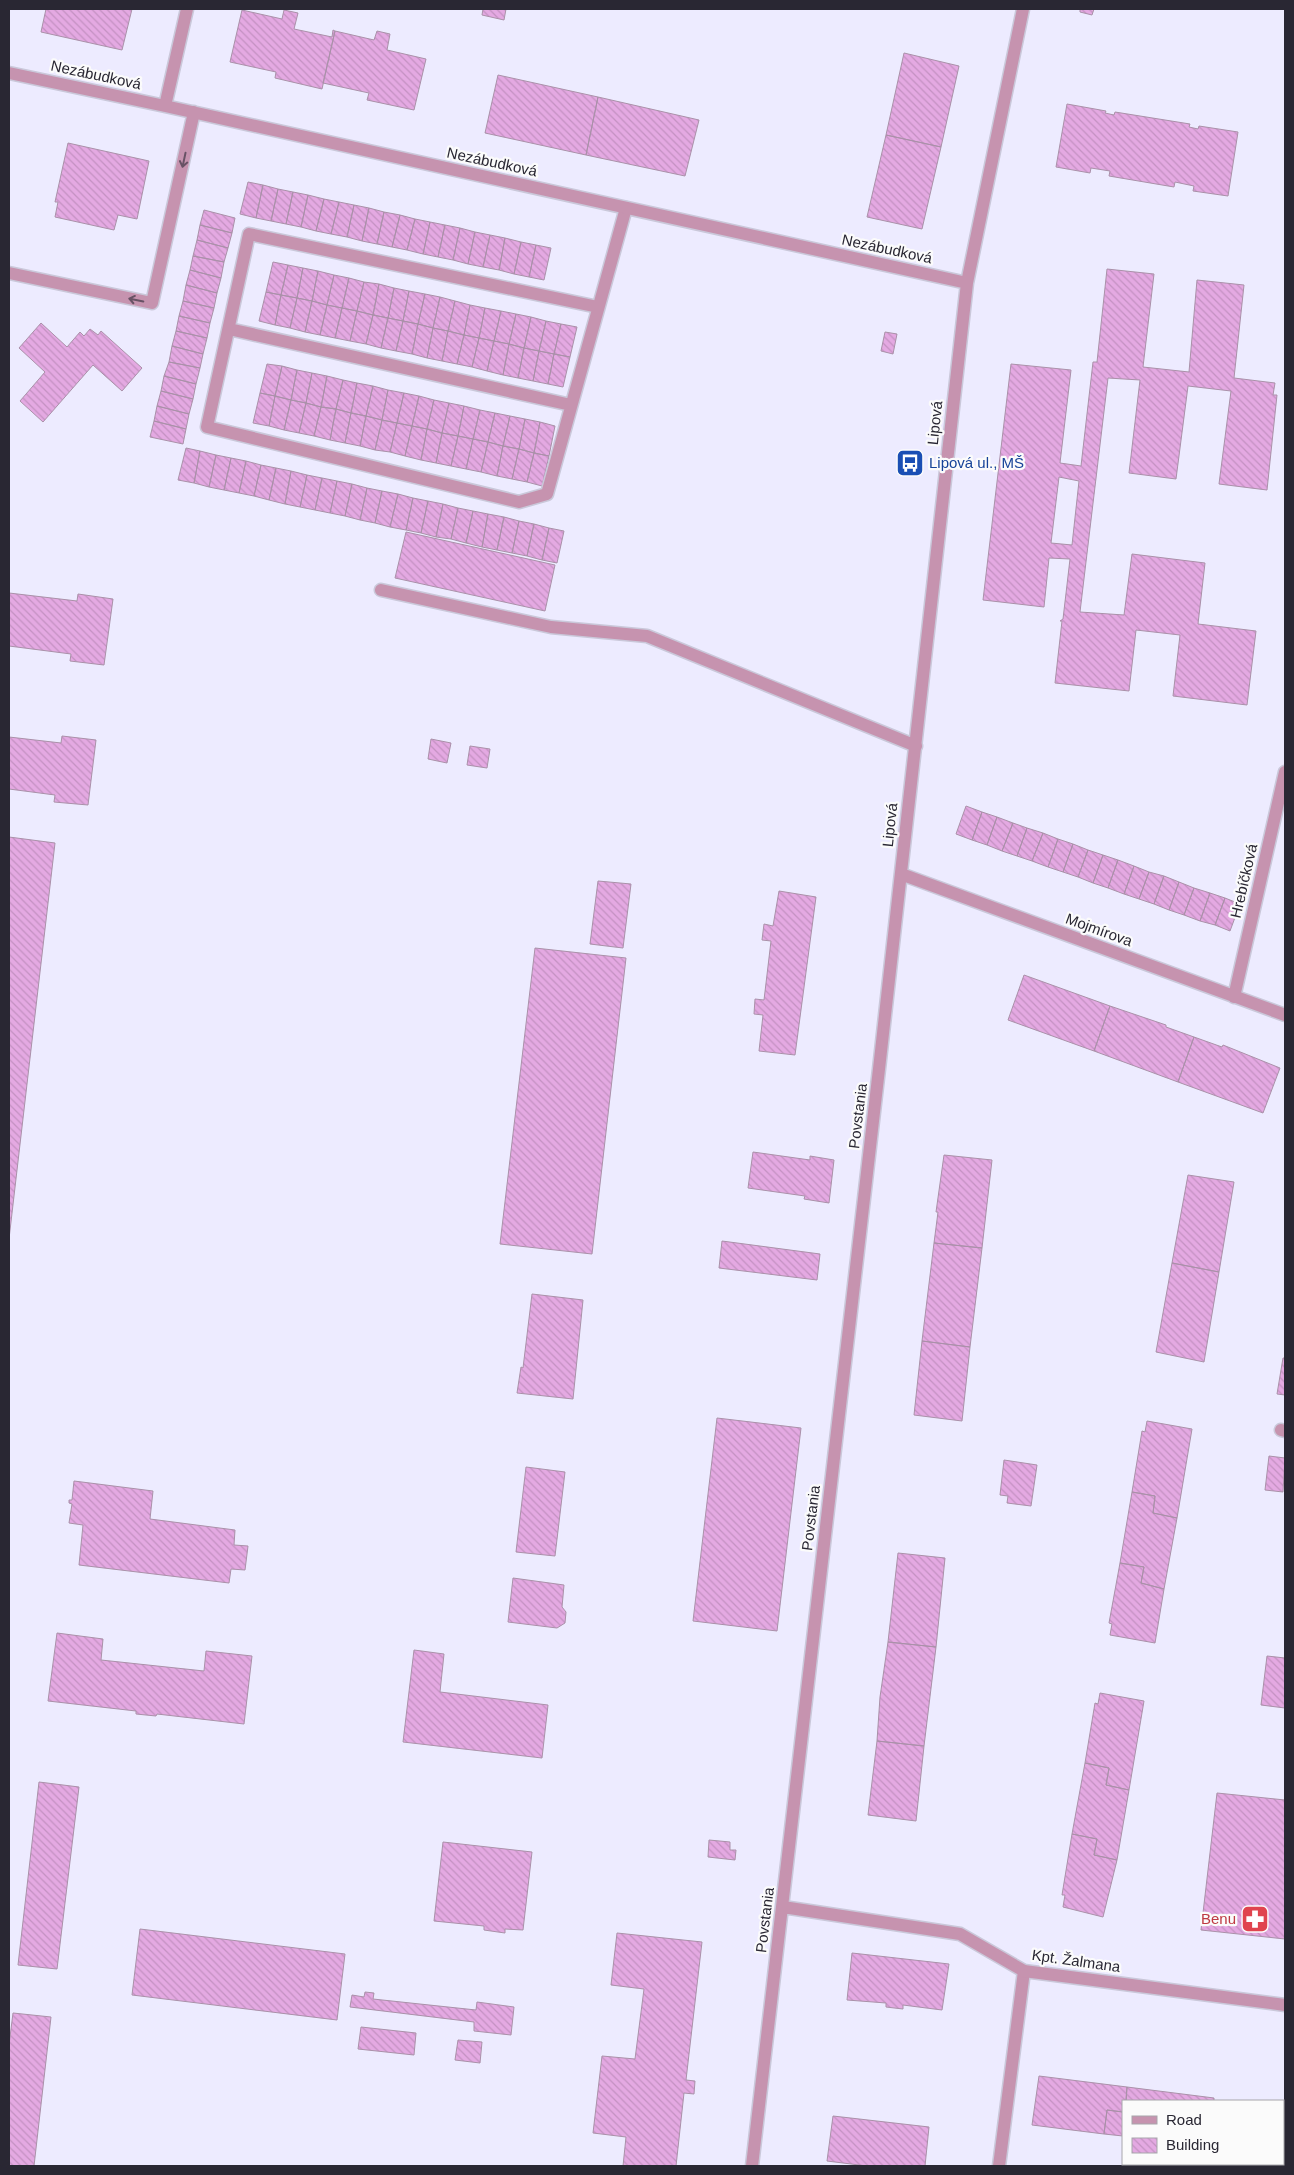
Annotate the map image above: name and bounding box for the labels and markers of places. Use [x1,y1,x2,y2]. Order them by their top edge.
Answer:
bus stop icon: Lipová ul., MŠ [895,448,925,478]
place label: Lipová ul., MŠ [929,454,1024,471]
pharmacy icon: Benu [1240,1904,1270,1934]
place label: Benu [1201,1910,1236,1927]

